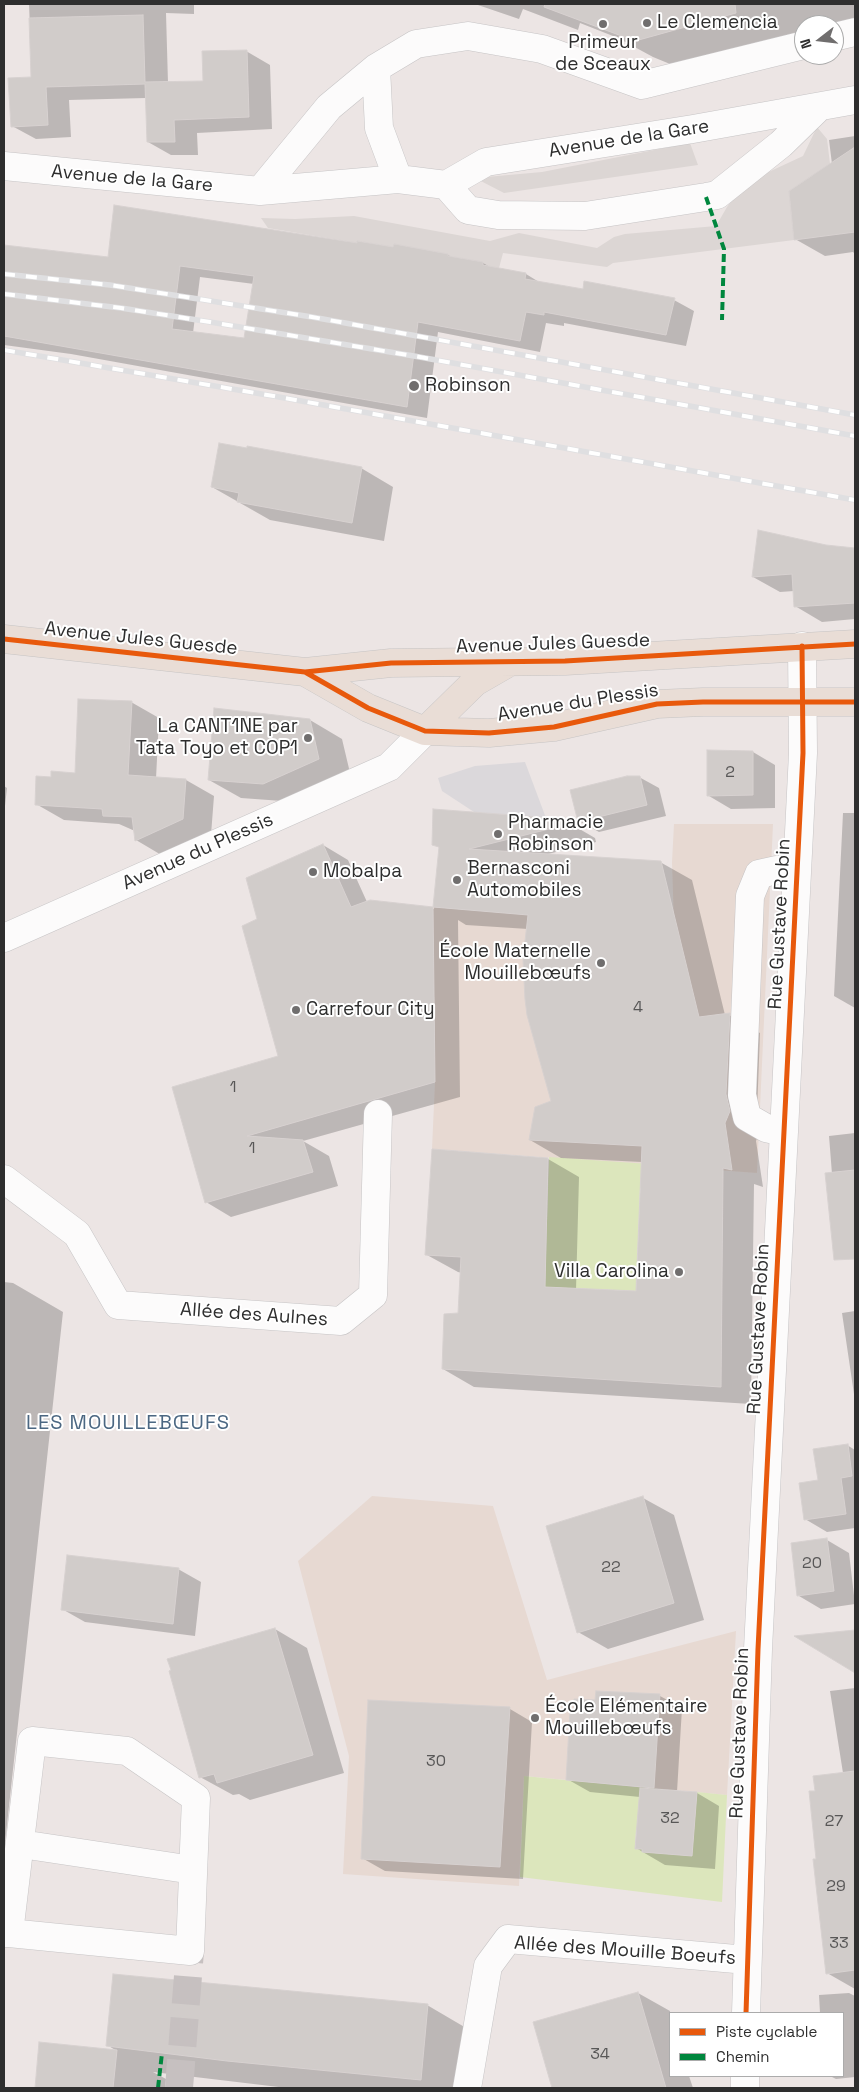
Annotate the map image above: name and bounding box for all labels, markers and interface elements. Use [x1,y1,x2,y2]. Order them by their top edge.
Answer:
place label: Le Clemencia [657,12,778,34]
north arrow [794,15,844,65]
marker: Le Clemencia [641,17,653,29]
marker: Primeur de Sceaux [597,18,609,30]
place label: Primeur de Sceaux [555,32,651,76]
text: N [796,37,815,51]
street label: Avenue de la Gare [547,115,711,163]
street label: Avenue de la Gare [50,161,214,197]
place label: Robinson [425,375,511,397]
marker: Robinson [407,379,421,393]
street label: Avenue Jules Guesde [43,618,239,660]
street label: Avenue Jules Guesde [456,629,650,659]
street label: Avenue du Plessis [496,679,660,727]
place label: La CANT1NE par Tata Toyo et COP1 [136,716,298,760]
marker: La CANT1NE par Tata Toyo et COP1 [302,732,314,744]
house number: 2 [725,763,735,783]
street label: Avenue du Plessis [119,808,277,896]
place label: Pharmacie Robinson [508,812,603,856]
marker: Pharmacie Robinson [492,828,504,840]
street label: Rue Gustave Robin [764,838,796,1010]
place label: Bernasconi Automobiles [467,858,582,902]
place label: Mobalpa [323,861,402,883]
marker: Mobalpa [307,866,319,878]
marker: Bernasconi Automobiles [451,874,463,886]
place label: École Maternelle Mouillebœufs [439,941,591,985]
marker: École Maternelle Mouillebœufs [595,957,607,969]
house number: 4 [633,998,643,1018]
place label: Carrefour City [306,999,435,1021]
marker: Carrefour City [290,1004,302,1016]
house number: 1 [230,1078,236,1098]
house number: 1 [249,1139,255,1159]
street label: Rue Gustave Robin [743,1243,775,1415]
place label: Villa Carolina [554,1261,669,1283]
marker: Villa Carolina [673,1266,685,1278]
street label: Allée des Aulnes [179,1298,329,1332]
district label: LES MOUILLEBŒUFS [24,1412,232,1436]
house number: 20 [802,1554,822,1574]
house number: 22 [601,1558,621,1578]
street label: Rue Gustave Robin [726,1647,754,1819]
place label: École Elémentaire Mouillebœufs [545,1696,707,1740]
marker: École Elémentaire Mouillebœufs [529,1712,541,1724]
house number: 30 [426,1752,446,1772]
house number: 32 [660,1809,680,1829]
house number: 27 [825,1812,843,1832]
house number: 29 [826,1877,846,1897]
street label: Allée des Mouille Boeufs [513,1932,737,1970]
house number: 33 [829,1934,849,1954]
legend [669,2012,844,2077]
text: Piste cyclable [716,2022,817,2041]
house number: 34 [590,2045,610,2065]
text: Chemin [716,2047,769,2066]

